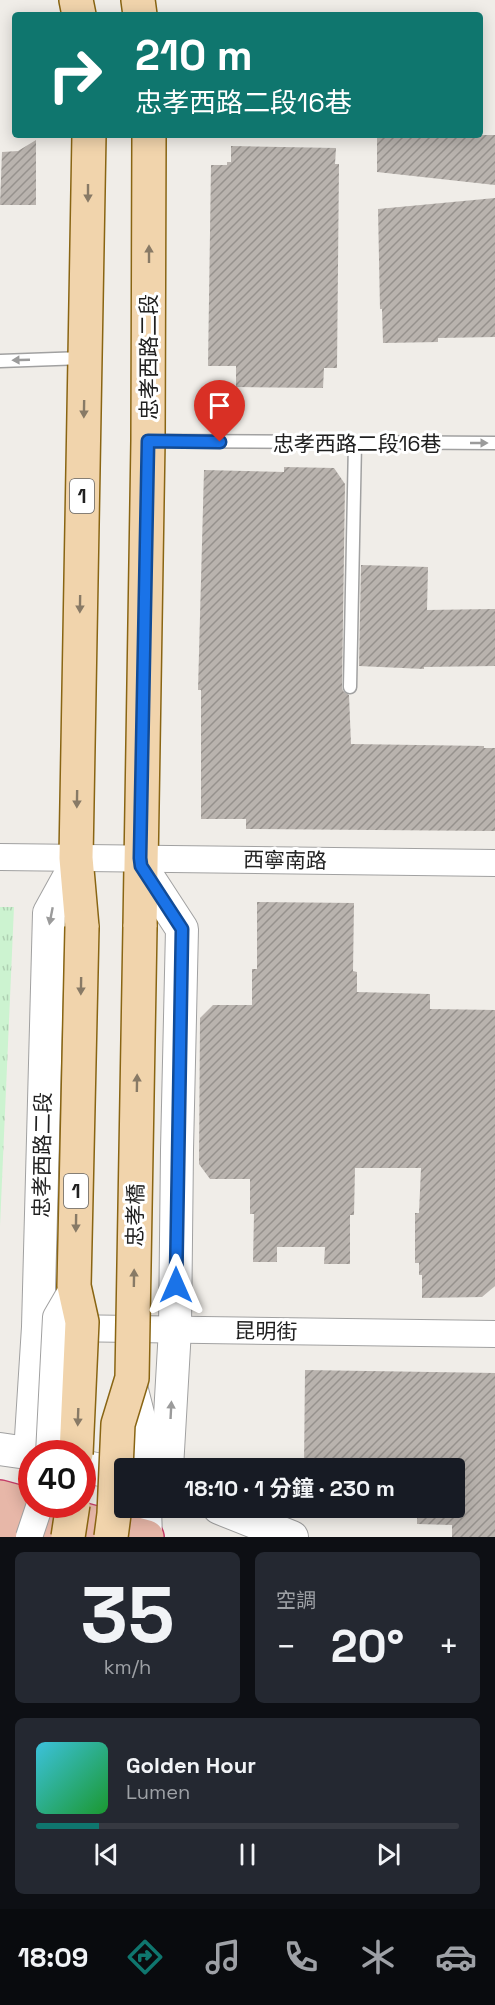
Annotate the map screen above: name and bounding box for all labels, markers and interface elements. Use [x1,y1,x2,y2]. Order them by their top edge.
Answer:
text: 210 m [135,29,253,82]
icon: right [36,36,114,114]
text: 忠孝西路二段16巷 [135,85,352,120]
one-way arrow [84,184,93,203]
one-way arrow [144,244,153,263]
street label: 忠孝西路二段 [135,294,162,420]
one-way arrow [12,355,31,365]
pin [194,380,245,442]
icon: arrive [203,389,236,422]
one-way arrow [79,400,88,419]
street label: 忠孝西路二段16巷 [273,430,441,457]
one-way arrow [470,438,489,448]
road number: 1 [70,479,94,513]
one-way arrow [76,595,85,614]
one-way arrow [72,790,82,809]
street label: 西寧南路 [243,846,327,874]
one-way arrow [46,907,55,926]
one-way arrow [76,976,86,995]
one-way arrow [132,1073,142,1092]
street label: 忠孝西路二段 [27,1092,57,1218]
road number: 1 [64,1174,88,1208]
street label: 忠孝橋 [121,1183,149,1247]
one-way arrow [71,1213,80,1232]
position arrow [144,1253,208,1317]
one-way arrow [129,1268,139,1287]
street label: 昆明街 [234,1317,298,1345]
one-way arrow [166,1401,175,1420]
one-way arrow [73,1407,83,1426]
speed limit sign: 40 [18,1440,96,1518]
text: 18:10 · 1 分鐘 · 230 m [184,1474,395,1502]
text: 35 [80,1565,175,1665]
text: 空調 [276,1587,316,1613]
text: 20° [331,1618,404,1675]
text: − [276,1626,296,1668]
text: + [439,1626,459,1668]
text: km/h [104,1654,151,1680]
text: Golden Hour [126,1751,256,1779]
text: Lumen [126,1779,190,1805]
icon: previous [90,1838,123,1871]
icon: pause [231,1838,264,1871]
icon: next [372,1838,405,1871]
icon: directions [124,1936,166,1978]
icon: music [202,1936,244,1978]
icon: phone [280,1936,322,1978]
icon: climate [357,1936,399,1978]
icon: car [435,1936,477,1978]
text: 18:09 [18,1940,89,1975]

